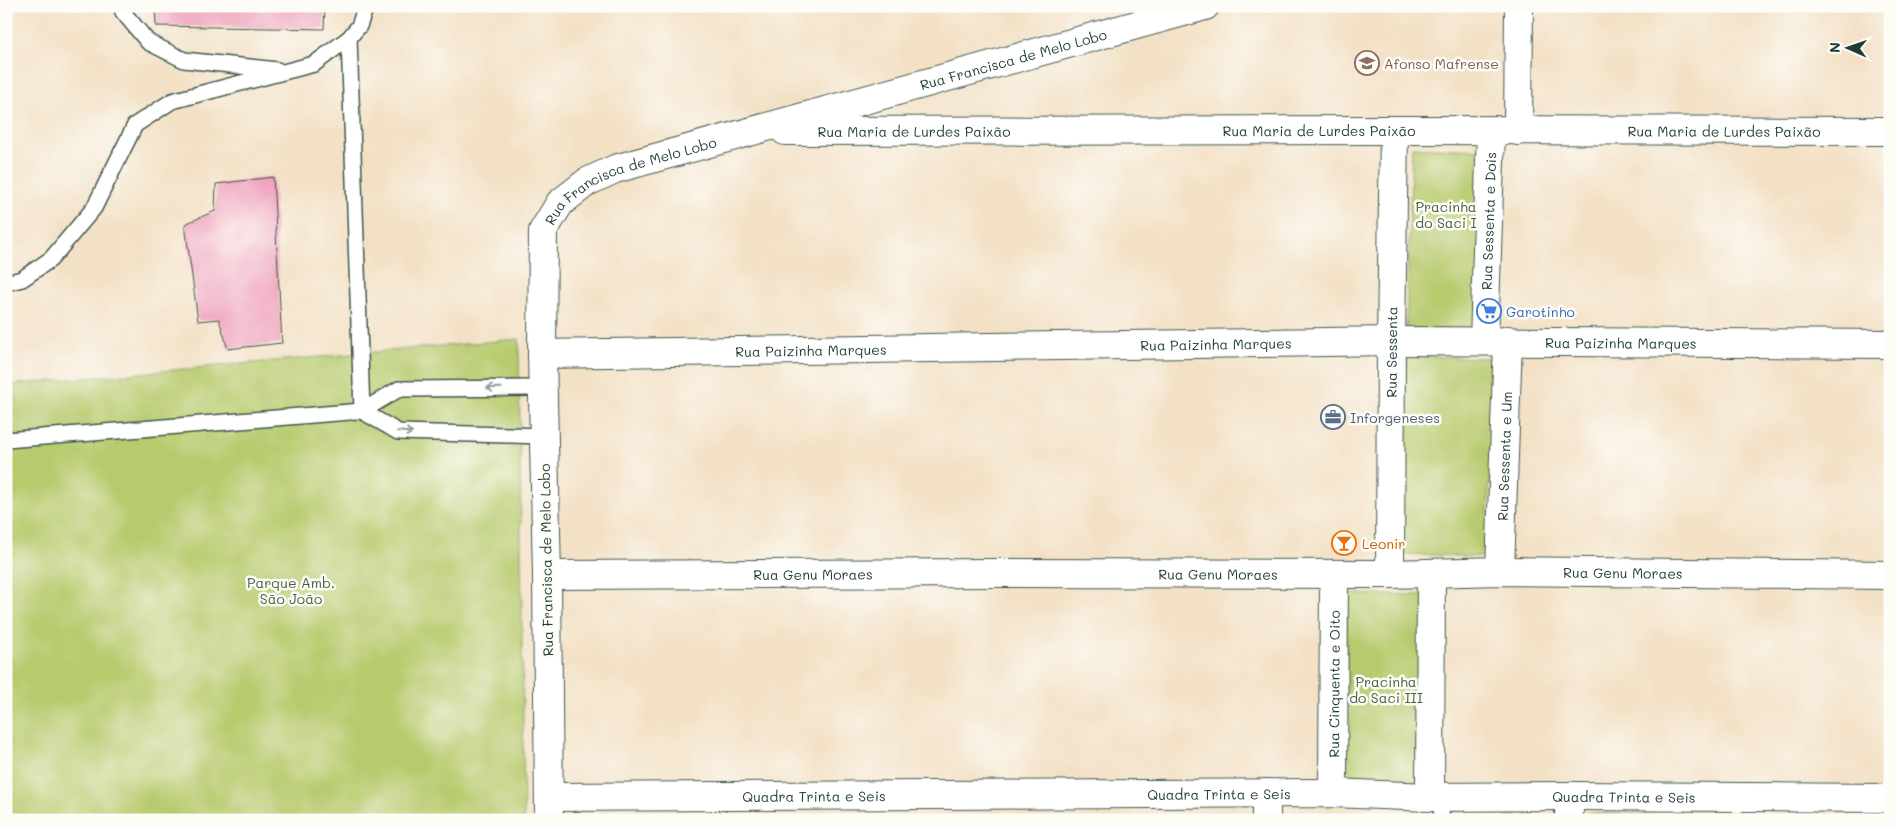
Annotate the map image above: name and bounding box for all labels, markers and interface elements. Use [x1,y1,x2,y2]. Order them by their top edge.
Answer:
north arrow [1824,22,1874,72]
street label: Rua Francisca de Melo Lobo [918,24,1109,94]
text: N [1825,42,1844,53]
school or university icon: Afonso Mafrense [1354,50,1380,76]
place label: Afonso Mafrense [1384,54,1499,73]
street label: Rua Maria de Lurdes Paixão [1222,120,1416,140]
street label: Rua Maria de Lurdes Paixão [817,121,1011,140]
street label: Rua Maria de Lurdes Paixão [1627,121,1821,140]
street label: Rua Francisca de Melo Lobo [540,132,718,228]
street label: Rua Sessenta e Dois [1476,152,1500,290]
park label: Pracinha do Saci I [1415,197,1477,232]
supermarket icon: Garotinho [1476,298,1502,324]
place label: Garotinho [1506,302,1575,321]
street label: Rua Sessenta [1381,306,1401,398]
street label: Rua Paizinha Marques [1545,332,1697,352]
street label: Rua Paizinha Marques [1140,333,1292,354]
street label: Rua Paizinha Marques [735,339,887,361]
one-way arrow [487,383,503,393]
street label: Rua Sessenta e Um [1492,391,1516,521]
office icon: Inforgeneses [1320,404,1346,430]
place label: Inforgeneses [1350,408,1440,427]
one-way arrow [397,427,413,437]
street label: Rua Francisca de Melo Lobo [535,463,557,657]
bar icon: Leonir [1331,530,1357,556]
place label: Leonir [1362,534,1405,553]
street label: Rua Genu Moraes [1563,562,1683,582]
street label: Rua Genu Moraes [753,564,873,584]
street label: Rua Genu Moraes [1158,564,1278,583]
park label: Parque Amb. São João [247,573,335,608]
street label: Rua Cinquenta e Oito [1324,610,1343,758]
park label: Pracinha do Saci III [1349,672,1423,707]
street label: Quadra Trinta e Seis [1147,784,1291,803]
street label: Quadra Trinta e Seis [742,786,886,806]
street label: Quadra Trinta e Seis [1552,786,1696,806]

